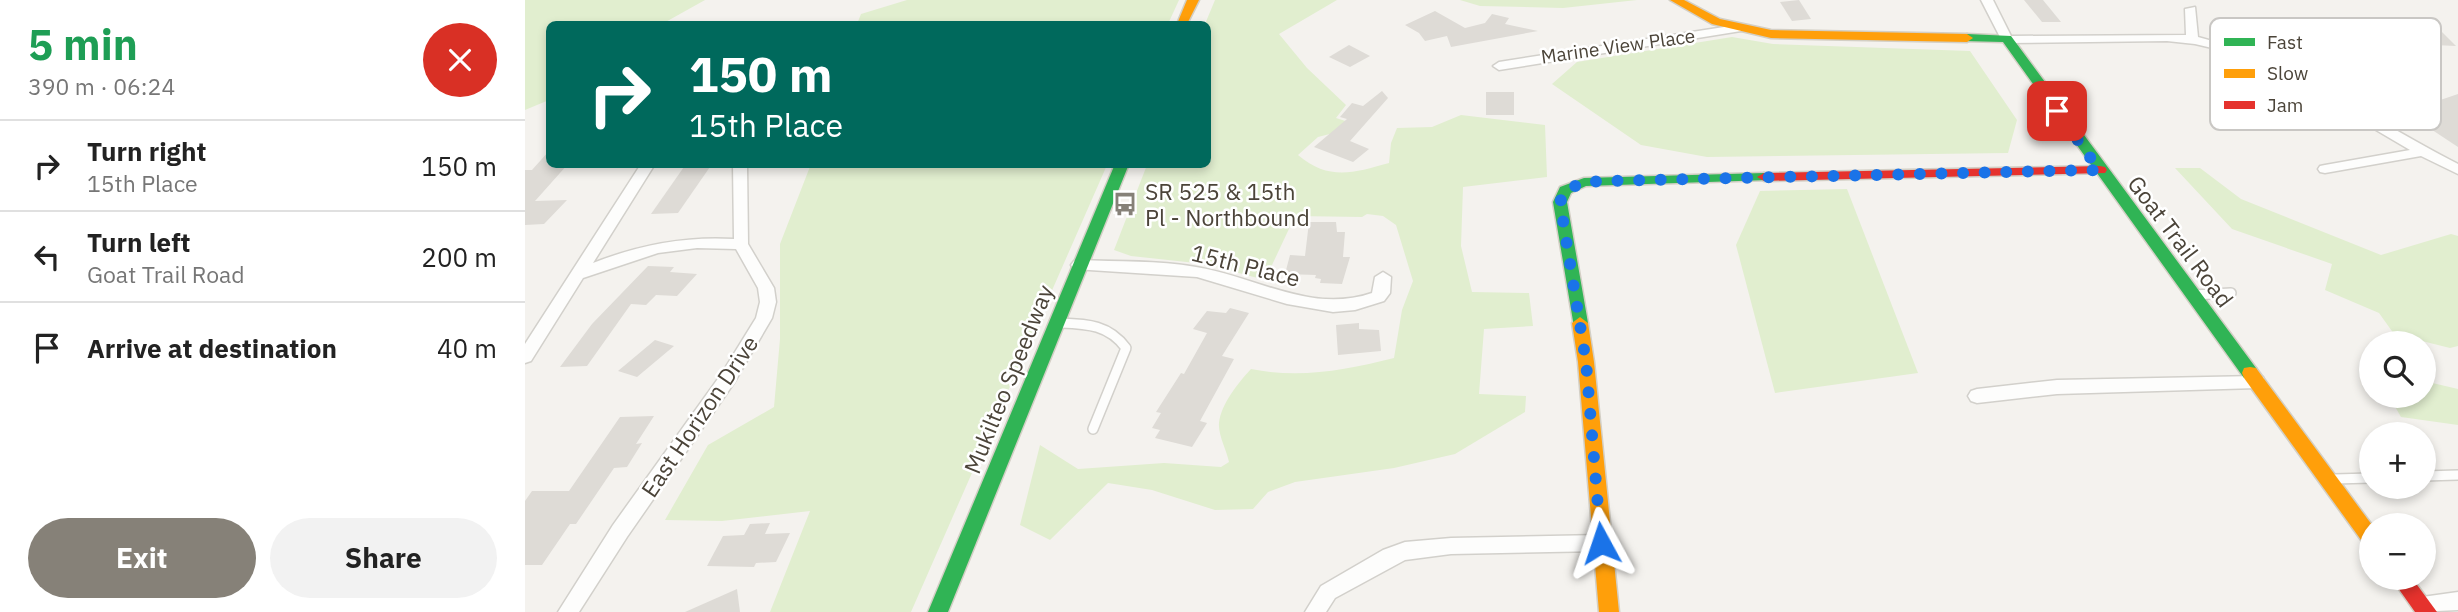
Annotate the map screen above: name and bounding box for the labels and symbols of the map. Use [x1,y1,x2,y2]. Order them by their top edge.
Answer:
legend [2210,18,2441,130]
street label: Marine View Place [1539,23,1697,69]
text: Fast [2267,30,2303,54]
text: Slow [2267,61,2308,85]
pin [2027,81,2087,141]
text: Jam [2267,93,2303,117]
street label: Goat Trail Road [2122,169,2240,313]
place label: SR 525 & 15th Pl - Northbound [1145,176,1310,232]
bus stop icon: SR 525 & 15th Pl - Northbound [1111,190,1139,218]
street label: 15th Place [1189,237,1303,293]
street label: Mukilteo Speedway [956,280,1060,478]
street label: East Horizon Drive [634,329,764,503]
position arrow [1564,506,1638,580]

